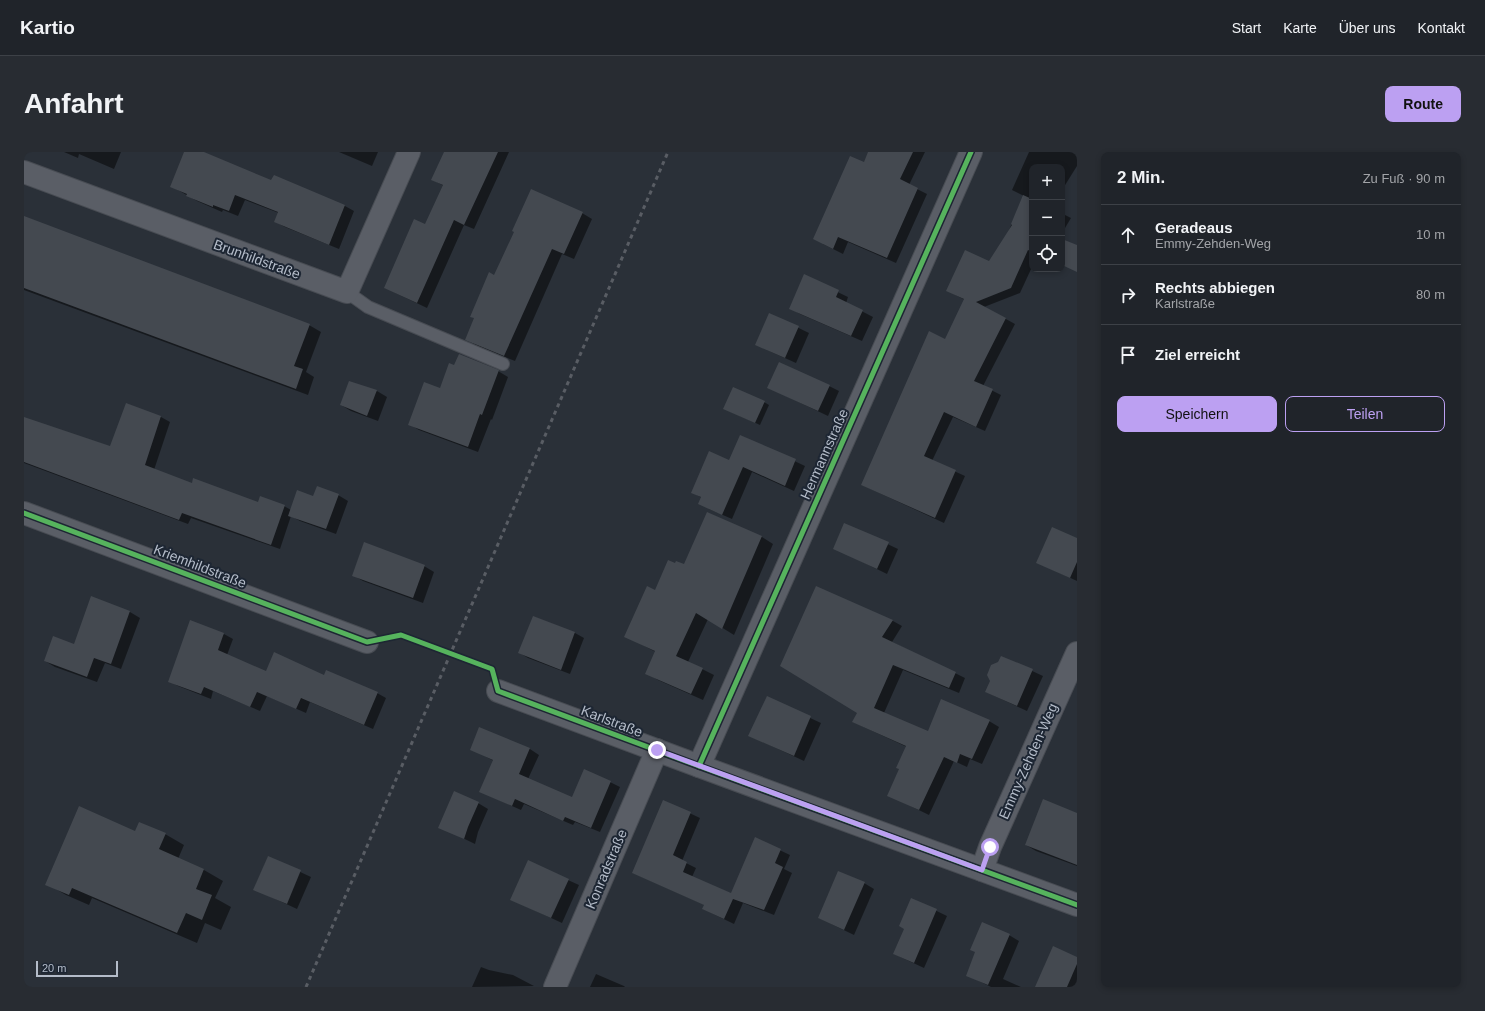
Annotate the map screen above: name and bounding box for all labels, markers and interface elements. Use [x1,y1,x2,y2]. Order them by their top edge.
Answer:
text: Kartio [20,17,75,38]
text: Start [1232,20,1261,36]
text: Karte [1283,20,1317,36]
text: Über uns [1339,20,1396,36]
text: Kontakt [1418,20,1465,36]
button: Route [1385,86,1461,122]
text: Anfahrt [24,88,124,119]
map controls [1029,164,1065,272]
button: + [1029,164,1065,200]
text: 2 Min. [1117,168,1165,187]
text: Zu Fuß · 90 m [1363,171,1445,186]
button: − [1029,200,1065,236]
text: Geradeaus [1155,219,1233,236]
icon: ahead [1117,224,1139,246]
text: 10 m [1416,227,1445,242]
street label: Brunhildstraße [211,236,303,282]
button: locate [1029,236,1065,272]
text: Emmy-Zehden-Weg [1155,236,1271,251]
text: Rechts abbiegen [1155,279,1275,296]
icon: right [1117,284,1139,306]
text: 80 m [1416,287,1445,302]
text: Karlstraße [1155,296,1215,311]
icon: arrive [1117,344,1139,366]
text: Ziel erreicht [1155,346,1240,363]
button: Speichern [1117,396,1277,432]
button: Teilen [1285,396,1445,432]
street label: Hermannstraße [797,406,851,502]
street label: Kriemhildstraße [151,541,249,591]
street label: Emmy-Zehden-Weg [995,701,1061,821]
street label: Karlstraße [579,702,645,740]
route end [648,741,666,759]
street label: Konradstraße [582,827,630,911]
route start [981,838,999,856]
scale bar [36,959,118,978]
text: 20 m [42,962,66,974]

